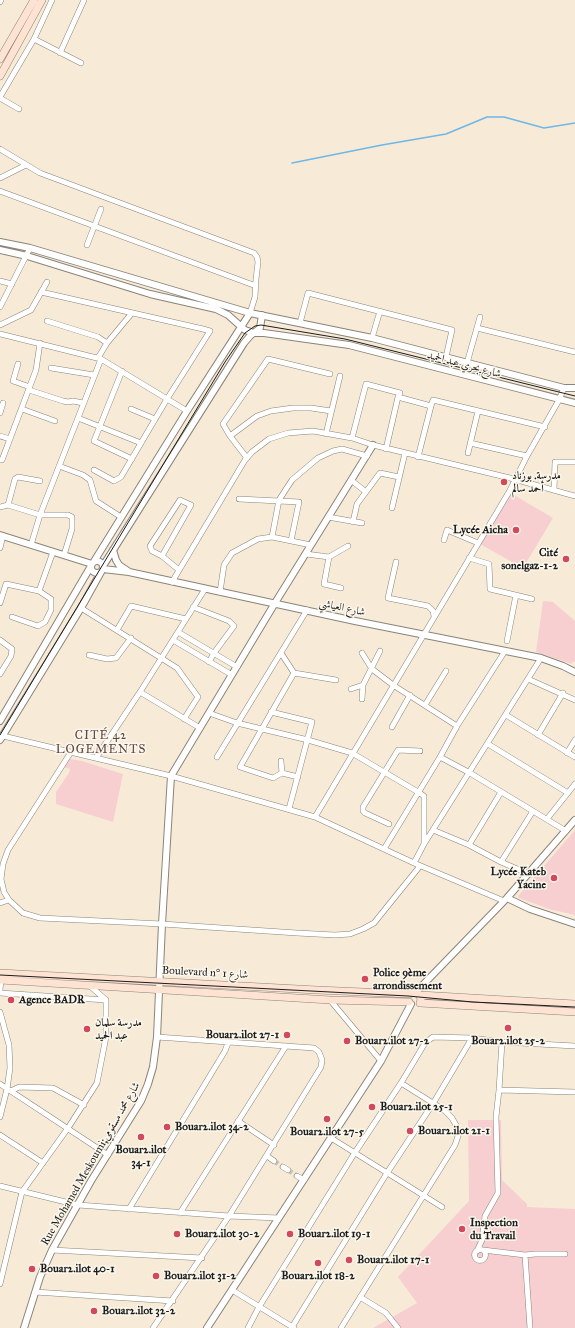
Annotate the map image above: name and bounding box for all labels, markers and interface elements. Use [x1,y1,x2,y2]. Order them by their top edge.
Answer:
street label: شارع بحري عبد الحميد [426,349,502,381]
place label: مدرسة. بوزناد أحمد سالم [512,469,561,495]
marker: مدرسة. بوزناد أحمد سالم [499,477,509,487]
place label: Lycée Aicha [453,523,508,537]
marker: Lycée Aicha [511,525,521,535]
place label: Cité sonelgaz-1-2 [501,546,558,572]
marker: Cité sonelgaz-1-2 [561,554,571,564]
street label: شارع العياشي [318,597,366,619]
district label: CITÉ 42 LOGEMENTS [56,729,146,757]
place label: Lycée Kateb Yacine [490,865,546,891]
marker: Lycée Kateb Yacine [549,873,559,883]
street label: Boulevard n° شارع 1 [162,964,248,982]
place label: Police 9ème arrondissement [373,966,442,992]
marker: Police 9ème arrondissement [360,974,370,984]
place label: Agence BADR [19,993,85,1007]
marker: Agence BADR [6,995,16,1005]
place label: مدرسة سلمان عبد الحميد [95,1016,142,1042]
marker: Bouar2.ilot 25-2 [503,1023,513,1033]
marker: مدرسة سلمان عبد الحميد [82,1024,92,1034]
place label: Bouar2.ilot 27-1 [206,1028,279,1042]
marker: Bouar2.ilot 27-1 [282,1030,292,1040]
place label: Bouar2.ilot 27-2 [355,1034,429,1048]
place label: Bouar2.ilot 25-2 [471,1034,545,1048]
marker: Bouar2.ilot 27-2 [342,1036,352,1046]
street label: Rue Mohamed Meskoumi;شارع محمد مسقومي [39,1080,143,1248]
place label: Bouar2.ilot 25-1 [380,1100,453,1114]
marker: Bouar2.ilot 25-1 [367,1102,377,1112]
marker: Bouar2.ilot 27-5 [322,1114,332,1124]
place label: Bouar2.ilot 34-2 [175,1120,249,1134]
marker: Bouar2.ilot 34-2 [162,1122,172,1132]
place label: Bouar2.ilot 21-1 [418,1124,490,1138]
place label: Bouar2.ilot 27-5 [290,1125,364,1139]
marker: Bouar2.ilot 21-1 [405,1126,415,1136]
marker: Bouar2.ilot 34-1 [136,1132,146,1142]
place label: Bouar2.ilot 34-1 [116,1143,166,1169]
place label: Inspection du Travail [470,1216,518,1242]
marker: Inspection du Travail [457,1224,467,1234]
place label: Bouar2.ilot 30-2 [185,1227,259,1241]
place label: Bouar2.ilot 19-1 [298,1227,370,1241]
marker: Bouar2.ilot 30-2 [172,1229,182,1239]
marker: Bouar2.ilot 19-1 [285,1229,295,1239]
place label: Bouar2.ilot 17-1 [357,1253,429,1267]
marker: Bouar2.ilot 17-1 [344,1255,354,1265]
marker: Bouar2.ilot 18-2 [313,1258,323,1268]
place label: Bouar2.ilot 40-1 [40,1262,115,1276]
marker: Bouar2.ilot 40-1 [27,1264,37,1274]
place label: Bouar2.ilot 31-2 [164,1269,236,1283]
place label: Bouar2.ilot 18-2 [281,1269,355,1283]
marker: Bouar2.ilot 31-2 [151,1271,161,1281]
place label: Bouar2.ilot 32-2 [102,1304,175,1318]
marker: Bouar2.ilot 32-2 [89,1306,99,1316]

